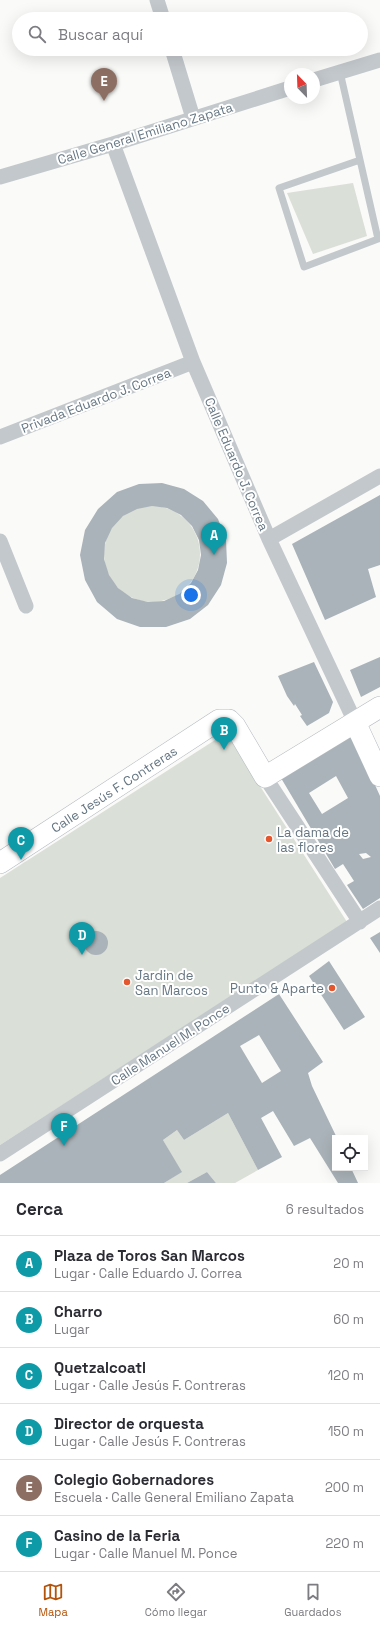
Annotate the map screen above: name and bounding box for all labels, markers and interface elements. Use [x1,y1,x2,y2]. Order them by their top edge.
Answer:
search box [12,12,368,56]
icon: search [26,23,48,45]
text: Buscar aquí [58,25,143,44]
pin: E [91,68,117,101]
north arrow [284,68,320,104]
street label: Calle General Emiliano Zapata [55,99,235,168]
street label: Privada Eduardo J. Correa [19,364,174,437]
street label: Calle Eduardo J. Correa [201,395,273,534]
pin: A [201,522,227,555]
your location [181,585,201,605]
pin: B [211,717,237,750]
street label: Calle Jesús F. Contreras [48,742,181,837]
place label: La dama de las flores [277,824,349,856]
pin: C [8,827,34,860]
marker: La dama de las flores [264,834,274,844]
pin: D [69,922,95,955]
place label: Jardin de San Marcos [135,967,208,999]
marker: Jardin de San Marcos [122,977,132,987]
place label: Punto & Aparte [230,980,324,997]
marker: Punto & Aparte [327,983,337,993]
street label: Calle Manuel M. Ponce [108,1000,233,1089]
pin: F [51,1113,77,1146]
map controls [332,1135,368,1171]
button: locate [332,1135,368,1171]
text: Cerca [16,1198,63,1220]
text: 6 resultados [286,1201,364,1218]
text: Plaza de Toros San Marcos [54,1246,245,1265]
text: A [25,1255,33,1272]
text: 20 m [333,1255,364,1272]
text: Lugar · Calle Eduardo J. Correa [54,1265,242,1282]
text: Charro [54,1302,102,1321]
text: B [25,1311,33,1328]
text: 60 m [333,1311,364,1328]
text: Lugar [54,1321,90,1338]
text: Quetzalcoatl [54,1358,146,1377]
text: C [25,1367,33,1384]
text: 120 m [328,1367,364,1384]
text: Lugar · Calle Jesús F. Contreras [54,1377,246,1394]
text: Director de orquesta [54,1414,204,1433]
text: D [25,1423,33,1440]
text: 150 m [328,1423,364,1440]
text: Lugar · Calle Jesús F. Contreras [54,1433,246,1450]
text: Colegio Gobernadores [54,1470,214,1489]
text: E [25,1479,33,1496]
text: 200 m [325,1479,364,1496]
text: Escuela · Calle General Emiliano Zapata [54,1489,294,1506]
text: Casino de la Feria [54,1526,180,1545]
text: F [26,1535,32,1552]
text: 220 m [325,1535,364,1552]
text: Lugar · Calle Manuel M. Ponce [54,1545,237,1562]
tab: Mapa [39,1581,68,1619]
tab: Cómo llegar [145,1581,207,1619]
tab: Guardados [284,1581,341,1619]

